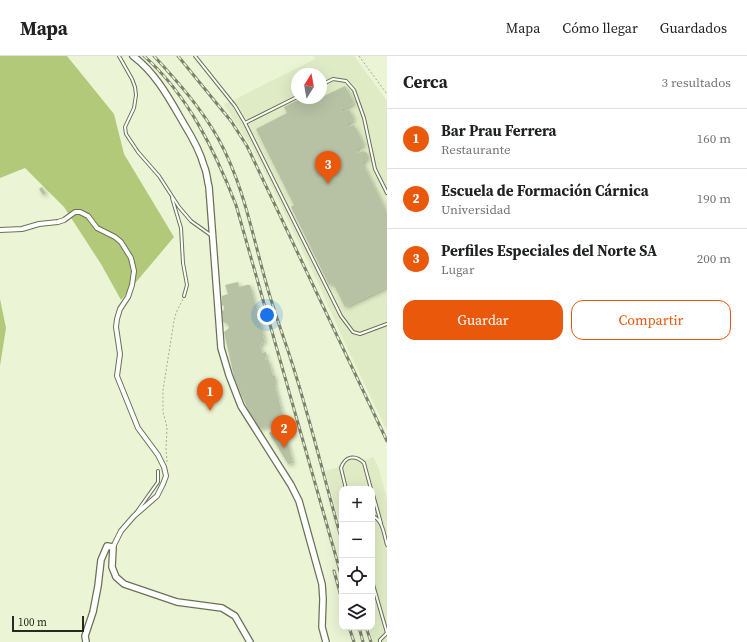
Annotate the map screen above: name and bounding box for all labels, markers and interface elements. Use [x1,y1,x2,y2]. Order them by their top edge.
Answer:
text: Mapa [20,15,68,41]
text: Mapa [506,18,540,38]
text: Cómo llegar [562,18,638,38]
text: Guardados [660,18,727,38]
north arrow [291,68,327,104]
text: Cerca [403,70,448,94]
text: 3 resultados [661,74,731,91]
text: Bar Prau Ferrera [441,120,557,141]
text: 1 [412,130,420,147]
text: 160 m [697,130,731,147]
text: Restaurante [441,141,511,158]
pin: 3 [315,151,341,184]
text: Escuela de Formación Cárnica [441,180,649,201]
text: 2 [412,190,420,207]
text: 190 m [697,190,731,207]
text: Universidad [441,201,511,218]
text: Perfiles Especiales del Norte SA [441,240,657,261]
text: 3 [412,250,420,267]
text: 200 m [697,250,731,267]
text: Lugar [441,261,474,278]
button: Guardar [403,300,563,340]
button: Compartir [571,300,731,340]
your location [257,305,277,325]
pin: 1 [197,378,223,411]
pin: 2 [271,415,297,448]
map controls [339,486,375,630]
button: + [339,486,375,522]
button: − [339,522,375,558]
button: locate [339,558,375,594]
button: layers [339,594,375,630]
scale bar [12,614,84,633]
text: 100 m [18,615,47,630]

